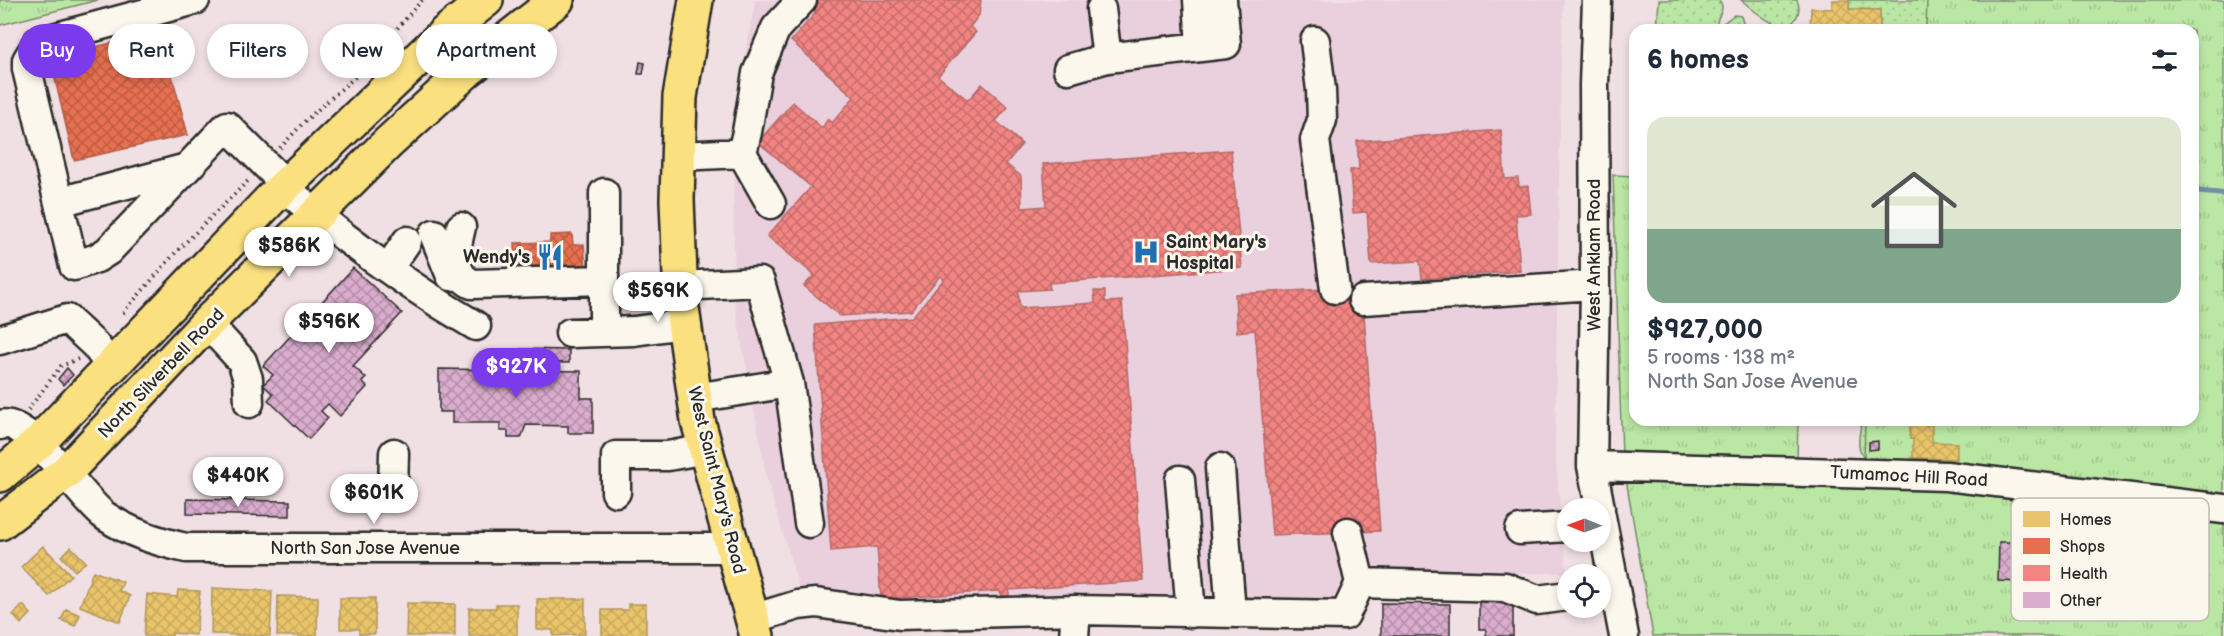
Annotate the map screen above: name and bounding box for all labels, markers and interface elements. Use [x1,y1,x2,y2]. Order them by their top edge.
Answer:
chip: Buy [18,24,96,78]
chip: Rent [108,24,195,78]
chip: Filters [207,24,308,78]
chip: New [320,24,404,78]
chip: Apartment [416,24,557,78]
icon: filters [2148,44,2181,77]
text: 6 homes [1647,45,1749,76]
icon: home [1860,156,1968,264]
street label: West Anklam Road [1584,179,1605,331]
pin: $586K [247,227,331,278]
place label: Saint Mary's Hospital [1166,232,1267,274]
text: $586K [258,234,320,258]
hospital icon: Saint Mary's Hospital [1131,237,1161,267]
restaurant icon: Wendy's [535,242,565,272]
place label: Wendy's [463,247,530,268]
pin: $569K [616,272,700,323]
text: $569K [627,279,689,303]
pin: $596K [287,303,371,354]
street label: North Silverbell Road [94,304,229,443]
text: $596K [298,310,360,334]
text: $927,000 [1647,315,1763,346]
text: 5 rooms · 138 m² [1647,346,1795,370]
pin: $927K [474,348,558,399]
text: $927K [486,355,547,379]
text: North San Jose Avenue [1647,370,1858,394]
street label: West Saint Mary's Road [683,384,750,576]
pin: $440K [196,457,280,508]
street label: Tumamoc Hill Road [1830,462,1988,491]
text: $440K [207,464,269,488]
pin: $601K [332,474,416,525]
text: $601K [344,481,404,505]
north arrow [1557,498,1611,552]
map controls [1557,498,1611,618]
legend [2011,498,2209,621]
text: Homes [2060,511,2112,530]
street label: North San Jose Avenue [270,538,460,559]
text: Shops [2060,538,2105,557]
button: locate [1557,564,1611,618]
text: Health [2060,565,2108,584]
text: Other [2060,592,2101,611]

